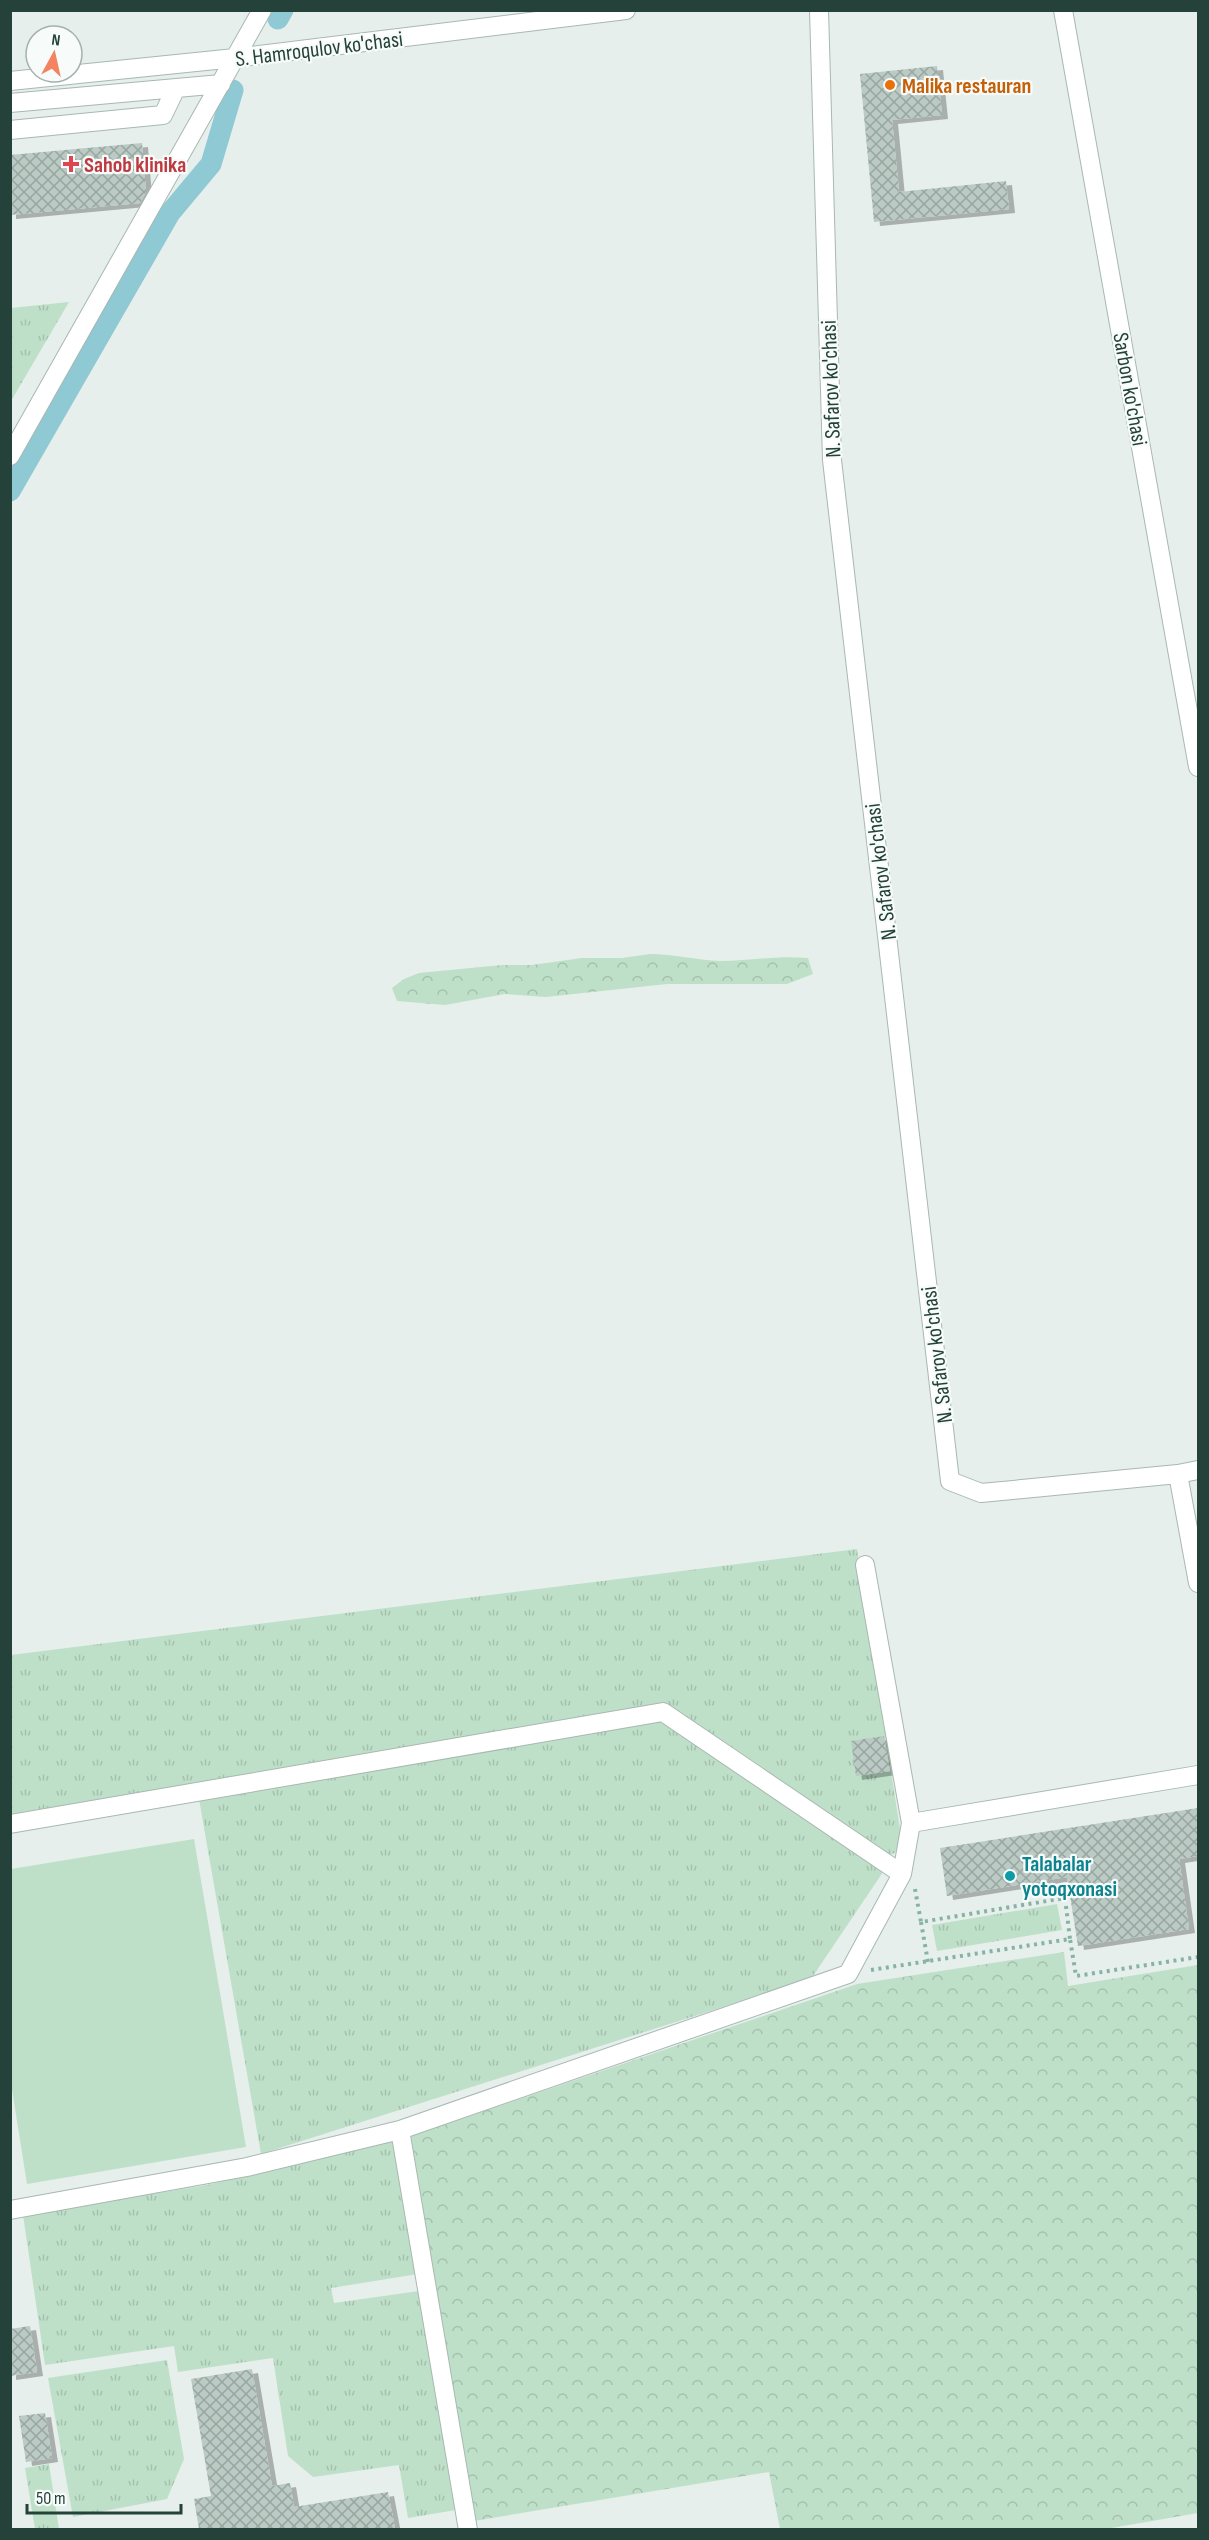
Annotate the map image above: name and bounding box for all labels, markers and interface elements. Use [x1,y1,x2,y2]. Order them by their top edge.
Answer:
north arrow [24,24,84,84]
street label: S. Hamroqulov ko'chasi [234,26,405,73]
text: N [50,31,61,51]
place label: Malika restauran [902,73,1031,100]
marker: Malika restauran [883,78,897,92]
place label: Sahob klinika [84,152,186,179]
marker: Sahob klinika [62,155,80,173]
street label: N. Safarov ko'chasi [816,320,847,458]
street label: Sarbon ko'chasi [1106,330,1153,448]
street label: N. Safarov ko'chasi [860,802,903,942]
street label: N. Safarov ko'chasi [916,1285,959,1425]
place label: Talabalar yotoqxonasi [1022,1851,1117,1903]
marker: Talabalar yotoqxonasi [1003,1869,1017,1883]
scale bar [27,2477,182,2515]
text: 50 m [36,2488,66,2509]

